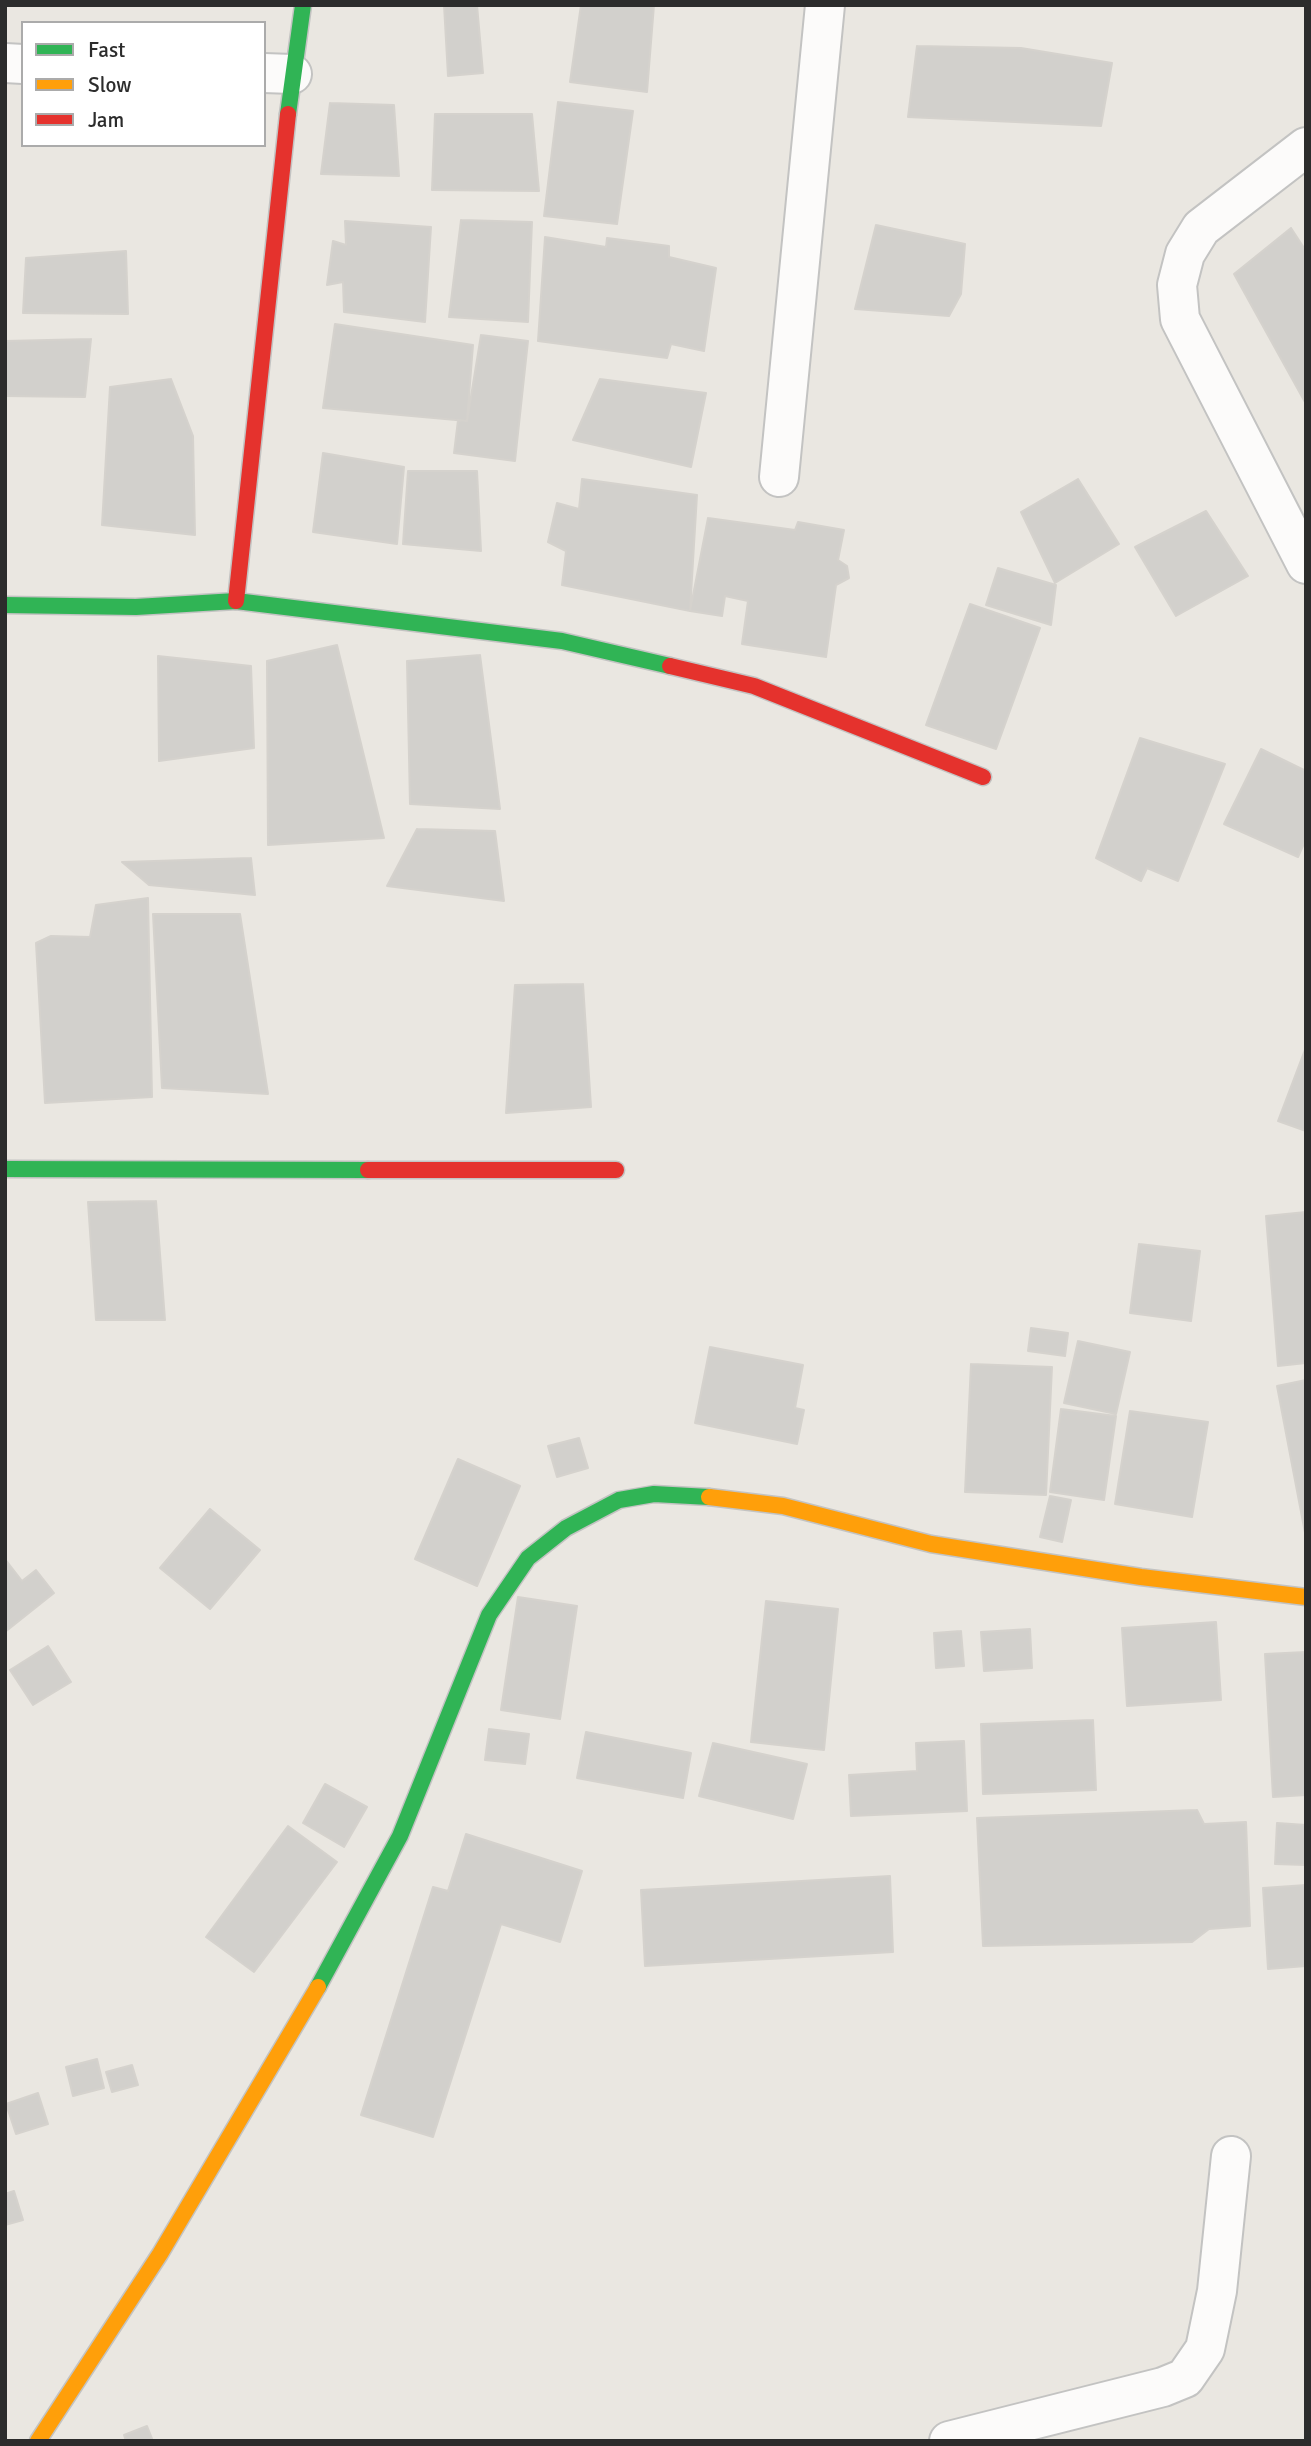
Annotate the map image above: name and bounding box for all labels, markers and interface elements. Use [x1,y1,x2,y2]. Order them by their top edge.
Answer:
legend [21,21,266,147]
text: Fast [88,37,125,63]
text: Slow [88,72,132,98]
text: Jam [88,107,124,133]

